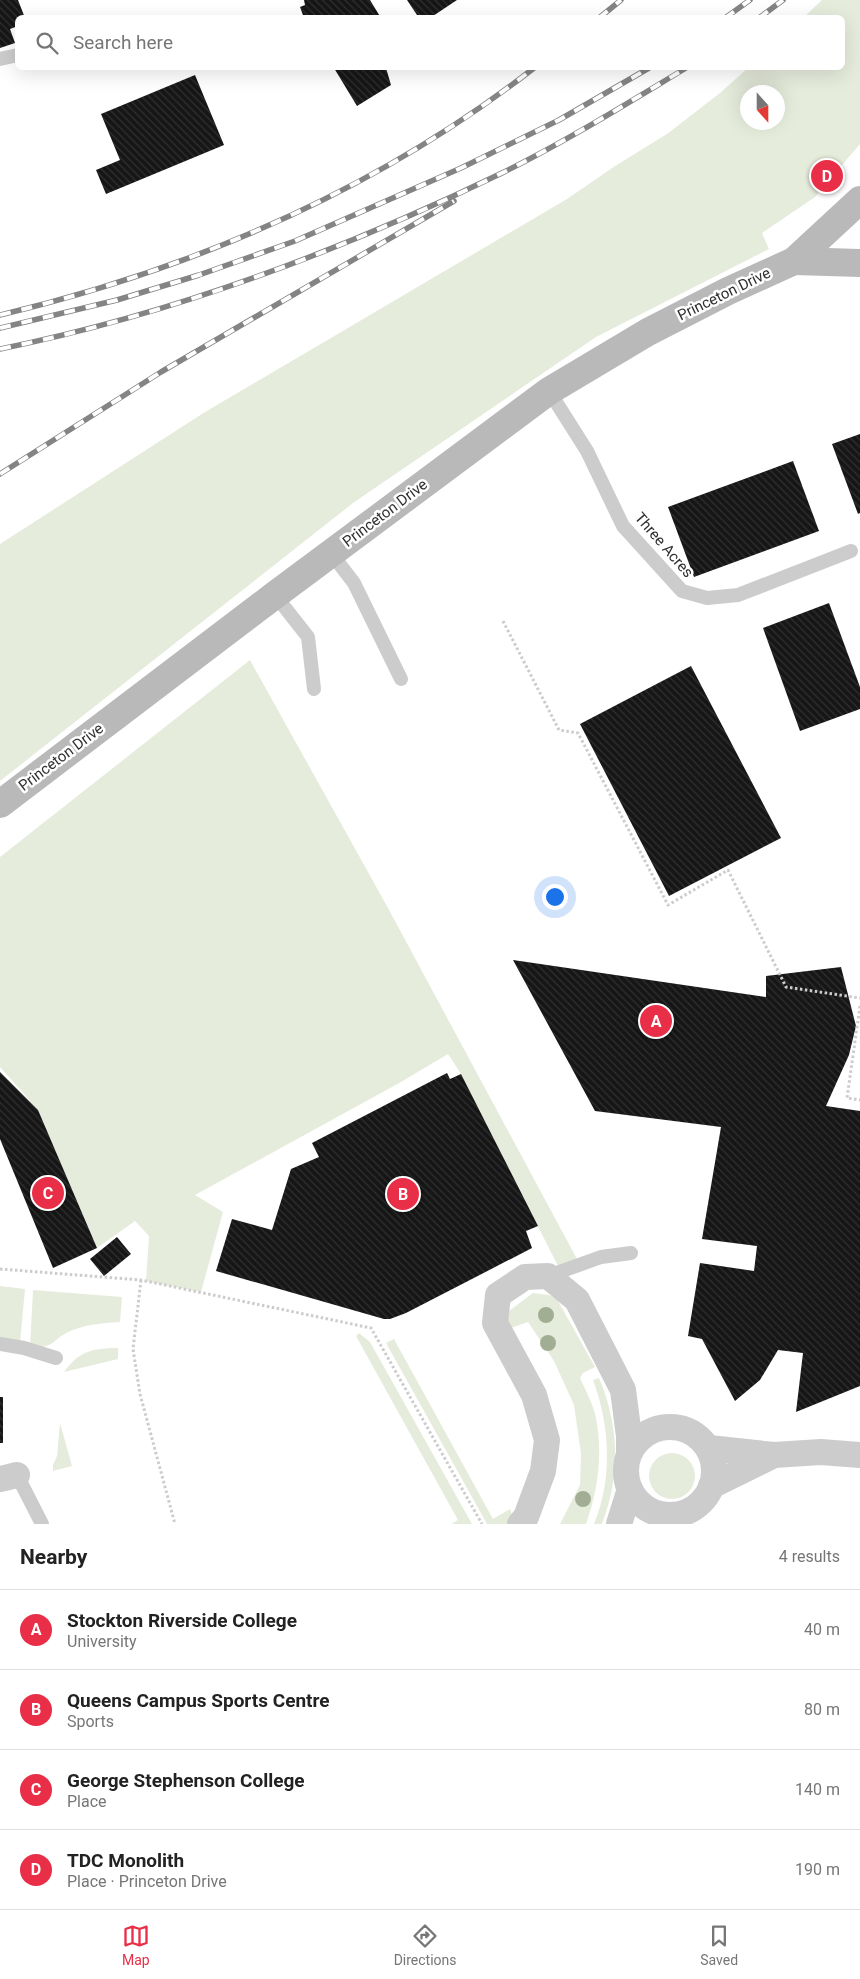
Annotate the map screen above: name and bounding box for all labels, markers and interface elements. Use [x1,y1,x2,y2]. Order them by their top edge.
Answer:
search box [15,15,845,70]
icon: search [33,29,61,57]
text: Search here [73,31,173,54]
north arrow [740,85,785,130]
pin: D [811,157,843,195]
street label: Princeton Drive [675,264,774,324]
street label: Princeton Drive [339,475,431,551]
street label: Three Acres [631,509,697,581]
street label: Princeton Drive [15,719,107,795]
your location [542,884,568,910]
pin: A [640,1002,672,1040]
pin: C [32,1174,64,1212]
pin: B [387,1175,419,1213]
text: Nearby [20,1545,87,1569]
text: 4 results [779,1547,840,1566]
text: Stockton Riverside College [67,1609,297,1632]
text: A [31,1620,41,1639]
text: 40 m [804,1620,840,1639]
text: University [67,1632,137,1651]
text: Queens Campus Sports Centre [67,1689,330,1712]
text: B [31,1700,41,1719]
text: 80 m [804,1700,840,1719]
text: Sports [67,1712,114,1731]
text: George Stephenson College [67,1769,305,1792]
text: C [31,1780,41,1799]
text: 140 m [795,1780,840,1799]
text: Place [67,1792,107,1811]
text: TDC Monolith [67,1849,184,1872]
text: D [31,1860,41,1879]
text: 190 m [795,1860,840,1879]
text: Place · Princeton Drive [67,1872,227,1891]
tab: Map [122,1922,150,1968]
tab: Directions [394,1922,457,1968]
tab: Saved [700,1922,738,1968]

